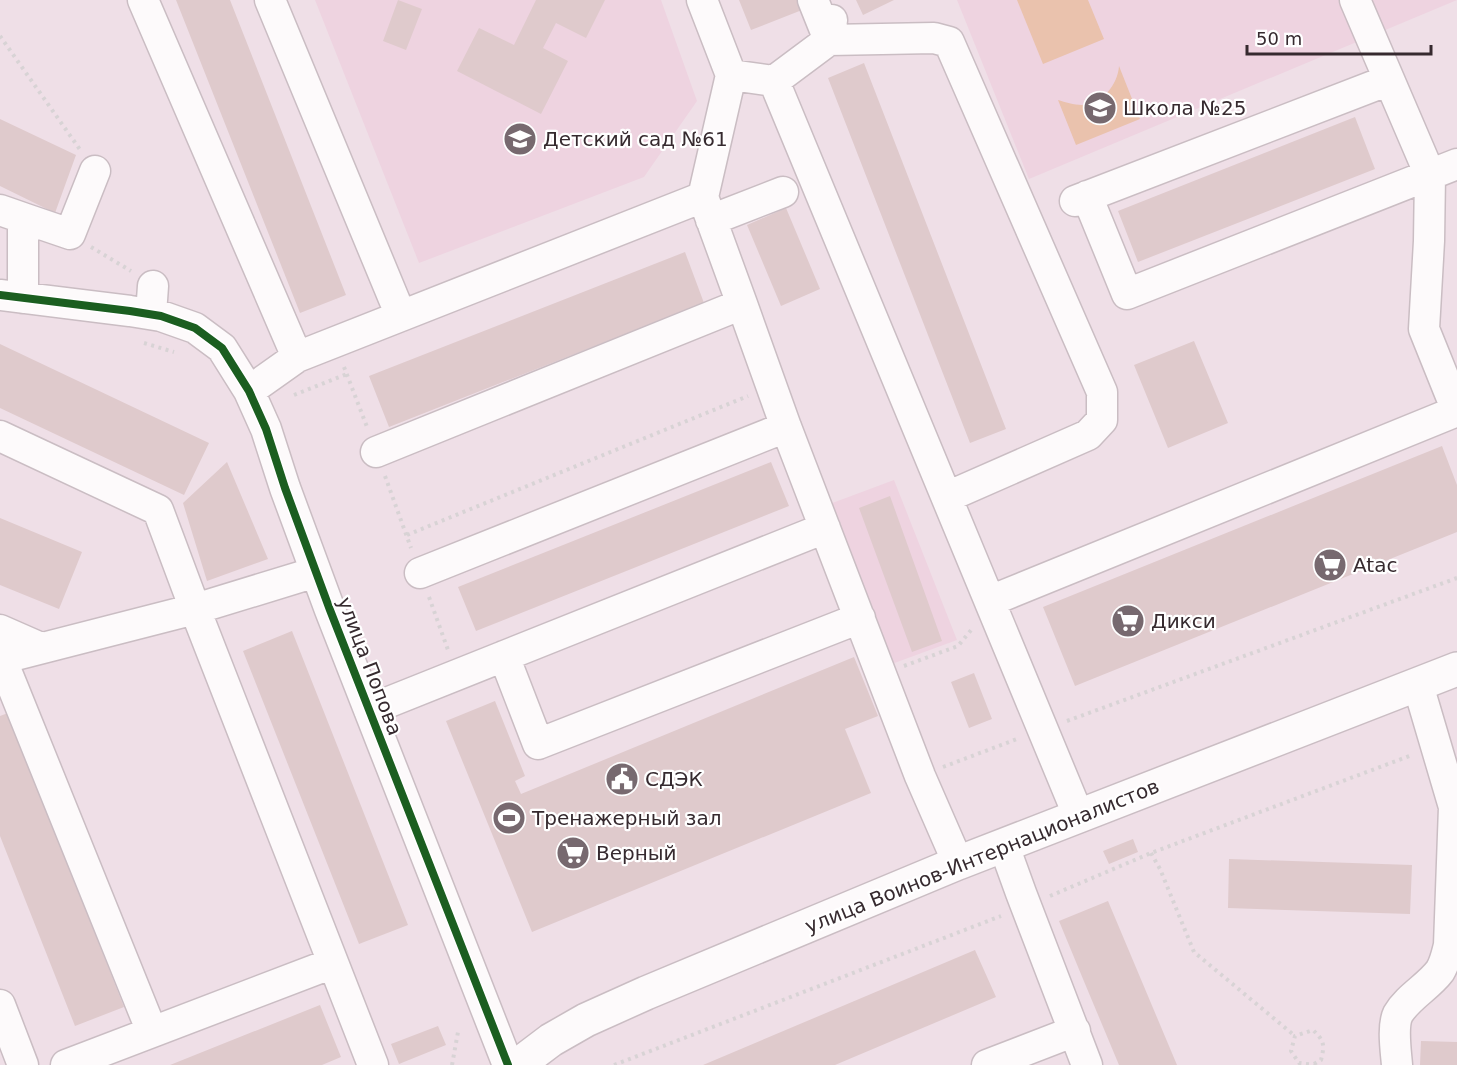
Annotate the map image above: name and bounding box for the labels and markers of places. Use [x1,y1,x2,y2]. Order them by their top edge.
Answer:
school or university icon: Школа №25 [1082,90,1118,126]
place label: Школа №25 [1123,96,1246,120]
school or university icon: Детский сад №61 [502,121,538,157]
place label: Детский сад №61 [543,127,728,151]
supermarket icon: Atac [1312,547,1348,583]
place label: Atac [1353,553,1397,577]
supermarket icon: Дикси [1110,603,1146,639]
place label: Дикси [1151,609,1216,633]
public building icon: СДЭК [604,761,640,797]
place label: СДЭК [645,767,703,791]
sports icon: Тренажерный зал [491,800,527,836]
place label: Тренажерный зал [531,806,721,830]
supermarket icon: Верный [555,835,591,871]
place label: Верный [596,841,677,865]

